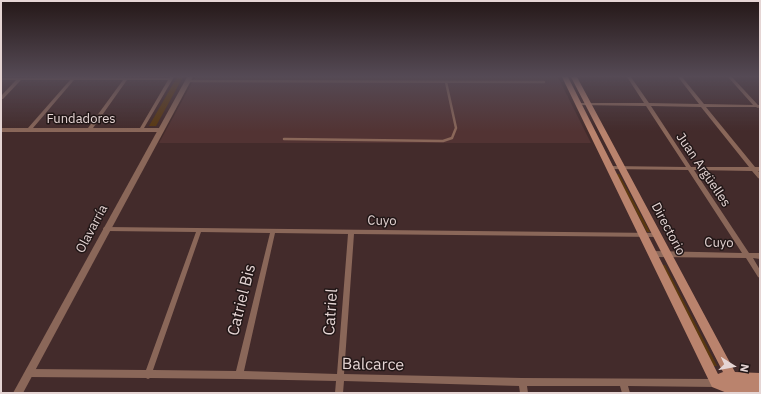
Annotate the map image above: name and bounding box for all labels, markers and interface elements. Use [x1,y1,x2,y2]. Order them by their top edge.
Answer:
street label: Fundadores [46,111,116,127]
street label: Juan Argüelles [672,130,734,210]
street label: Directorio [648,200,688,258]
street label: Olavarría [73,202,111,256]
street label: Cuyo [367,213,397,229]
street label: Cuyo [704,235,734,251]
street label: Catriel Bis [224,262,260,338]
street label: Catriel [320,288,342,336]
north arrow [713,346,753,386]
street label: Balcarce [342,355,404,375]
text: N [737,363,752,374]

